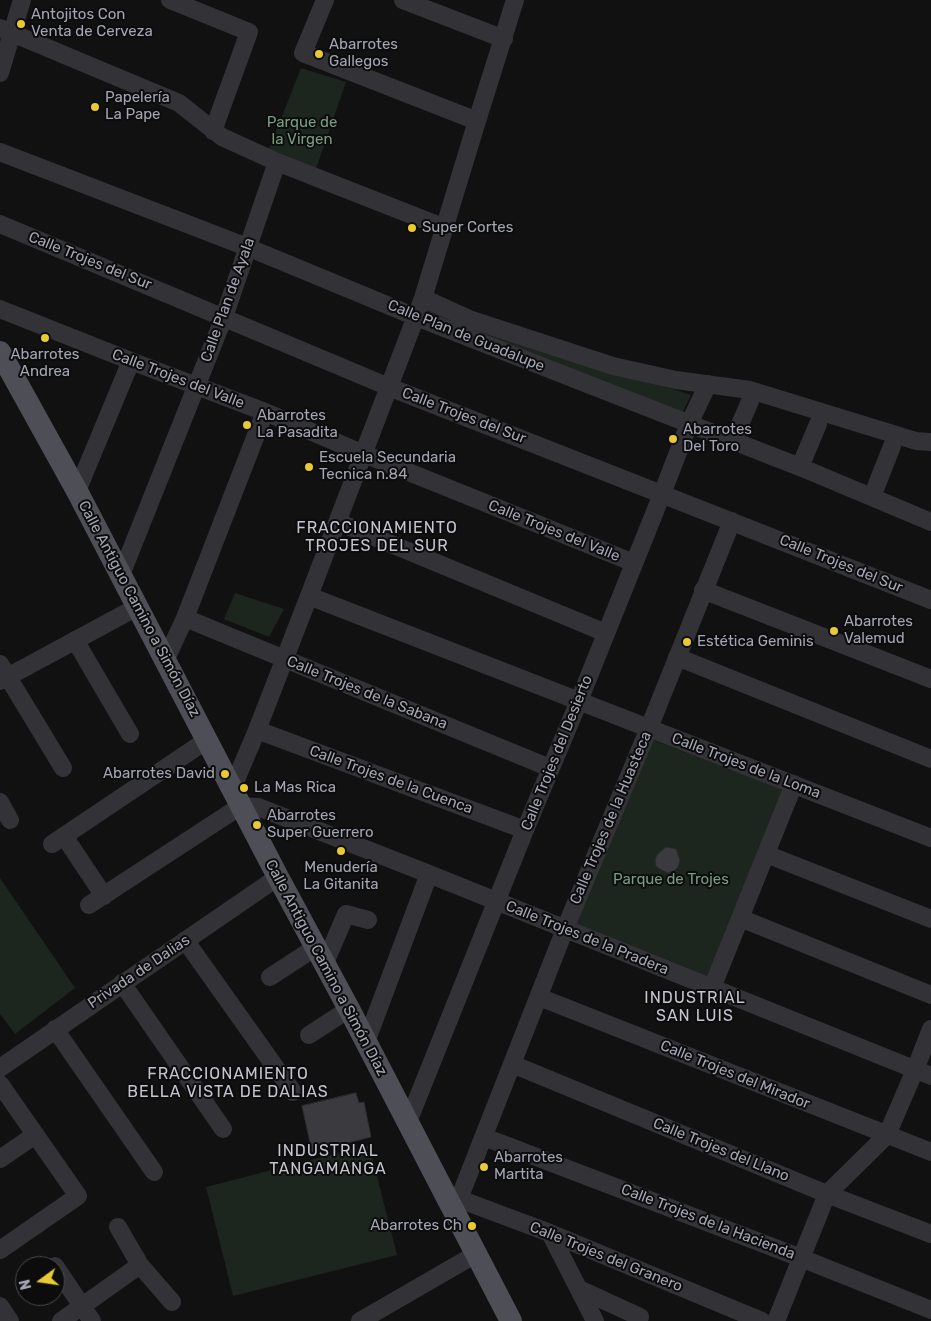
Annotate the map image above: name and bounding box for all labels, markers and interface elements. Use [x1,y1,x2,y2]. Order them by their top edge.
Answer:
place label: Antojitos Con Venta de Cerveza [31,6,153,41]
marker: Antojitos Con Venta de Cerveza [15,18,27,30]
place label: Abarrotes Gallegos [329,36,398,71]
marker: Abarrotes Gallegos [313,48,325,60]
place label: Papelería La Pape [105,89,170,124]
marker: Papelería La Pape [89,101,101,113]
park label: Parque de la Virgen [267,114,337,149]
place label: Super Cortes [422,219,513,237]
marker: Super Cortes [406,222,418,234]
street label: Calle Trojes del Sur [26,228,154,294]
street label: Calle Plan de Ayala [197,236,259,364]
street label: Calle Plan de Guadalupe [385,296,547,376]
marker: Abarrotes Andrea [39,332,51,344]
street label: Calle Trojes del Valle [109,345,247,413]
place label: Abarrotes Andrea [11,346,79,381]
street label: Calle Trojes del Sur [399,384,529,448]
place label: Abarrotes La Pasadita [257,407,338,442]
marker: Abarrotes La Pasadita [241,419,253,431]
place label: Abarrotes Del Toro [683,421,752,456]
marker: Abarrotes Del Toro [667,433,679,445]
place label: Escuela Secundaria Tecnica n.84 [319,449,456,484]
marker: Escuela Secundaria Tecnica n.84 [303,461,315,473]
street label: Calle Trojes del Valle [486,496,622,566]
street label: Calle Antiguo Camino a Simón Díaz [74,498,204,720]
district label: FRACCIONAMIENTO TROJES DEL SUR [294,518,460,556]
street label: Calle Trojes del Sur [777,531,905,597]
place label: Abarrotes Valemud [844,613,913,648]
marker: Abarrotes Valemud [828,625,840,637]
place label: Estética Geminis [697,633,814,651]
marker: Estética Geminis [681,636,693,648]
street label: Calle Trojes de la Sabana [284,653,450,733]
street label: Calle Trojes del Desierto [518,673,596,833]
street label: Calle Trojes de la Huasteca [566,729,656,907]
street label: Calle Trojes de la Loma [669,729,823,803]
street label: Calle Trojes de la Cuenca [307,742,475,818]
place label: Abarrotes David [103,765,215,783]
marker: Abarrotes David [219,768,231,780]
place label: La Mas Rica [254,779,336,797]
marker: La Mas Rica [238,782,250,794]
place label: Abarrotes Super Guerrero [267,807,374,842]
marker: Abarrotes Super Guerrero [251,819,263,831]
marker: Menudería La Gitanita [335,845,347,857]
street label: Calle Antiguo Camino a Simón Díaz [261,857,391,1079]
place label: Menudería La Gitanita [303,859,379,894]
park label: Parque de Trojes [613,871,729,889]
street label: Calle Trojes de la Pradera [503,897,671,979]
street label: Privada de Dalias [85,931,193,1013]
district label: INDUSTRIAL SAN LUIS [643,988,747,1026]
street label: Calle Trojes del Mirador [657,1037,813,1113]
district label: FRACCIONAMIENTO BELLA VISTA DE DALIAS [125,1064,331,1102]
street label: Calle Trojes del Llano [650,1114,792,1186]
district label: INDUSTRIAL TANGAMANGA [268,1141,388,1179]
place label: Abarrotes Martita [494,1149,563,1184]
marker: Abarrotes Martita [478,1161,490,1173]
street label: Calle Trojes de la Hacienda [618,1180,798,1264]
place label: Abarrotes Ch [370,1217,462,1235]
street label: Calle Trojes del Granero [527,1218,685,1296]
marker: Abarrotes Ch [466,1220,478,1232]
north arrow [15,1256,65,1306]
text: N [16,1278,35,1291]

